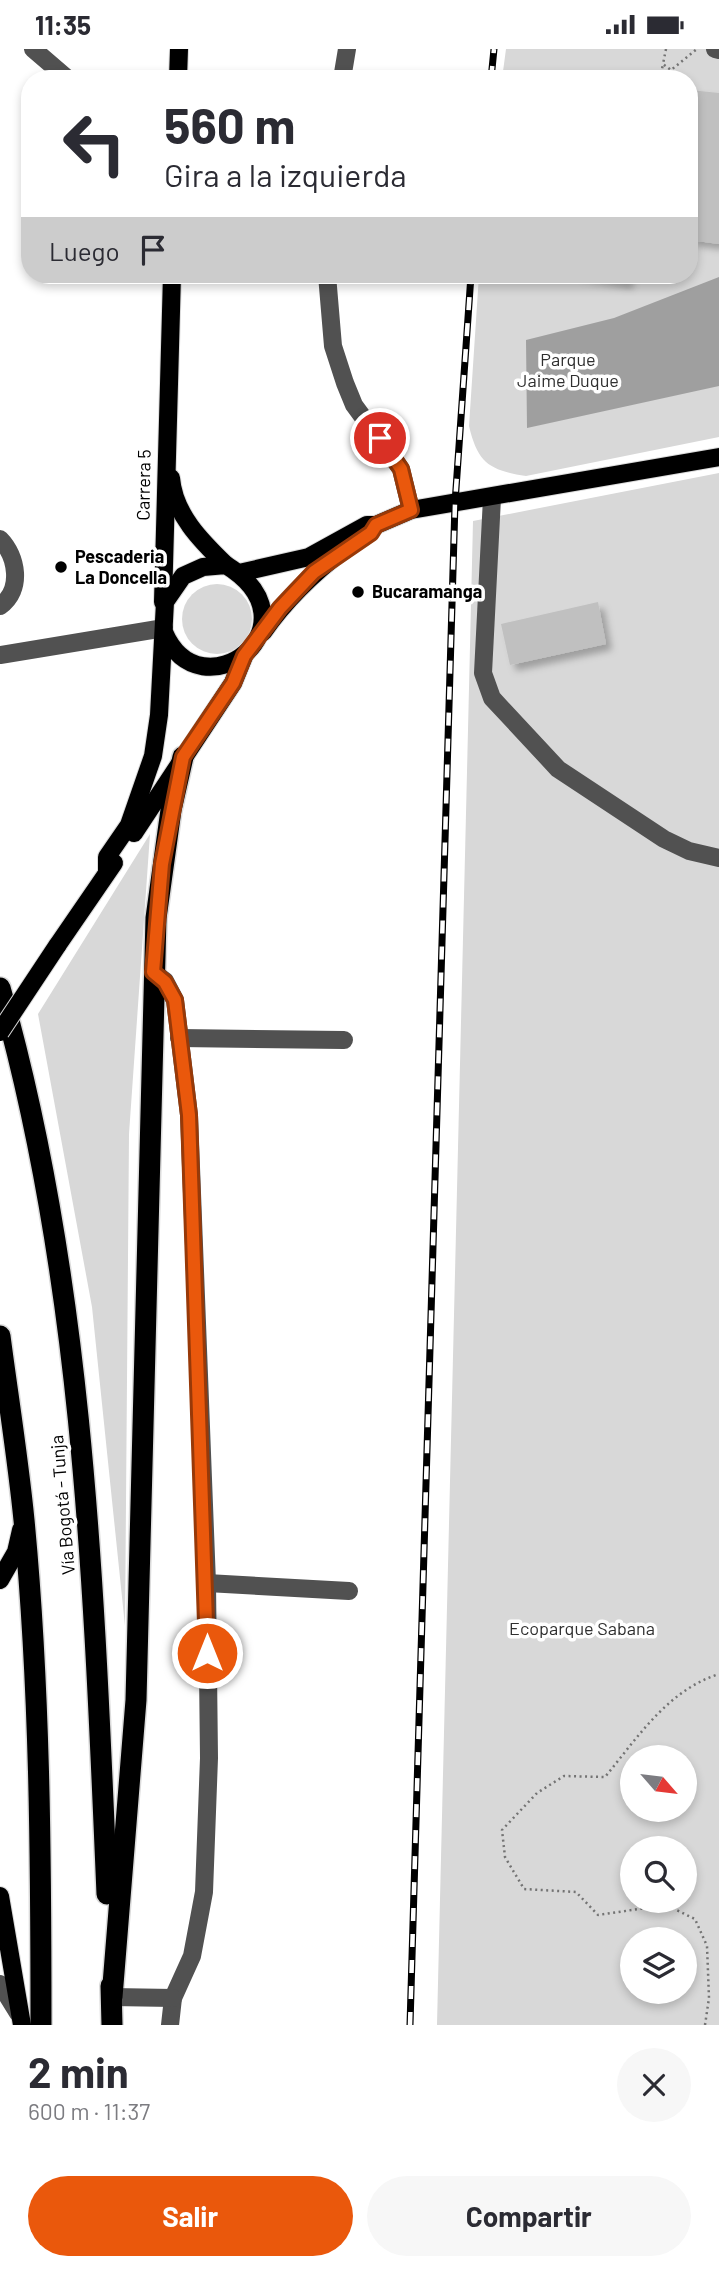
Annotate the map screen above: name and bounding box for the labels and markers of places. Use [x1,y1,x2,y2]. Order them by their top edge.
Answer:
pin [350,408,410,468]
place label: Pescaderia La Doncella [75,545,167,588]
marker: Pescaderia La Doncella [53,559,69,575]
place label: Bucaramanga [372,580,482,602]
marker: Bucaramanga [350,584,366,600]

